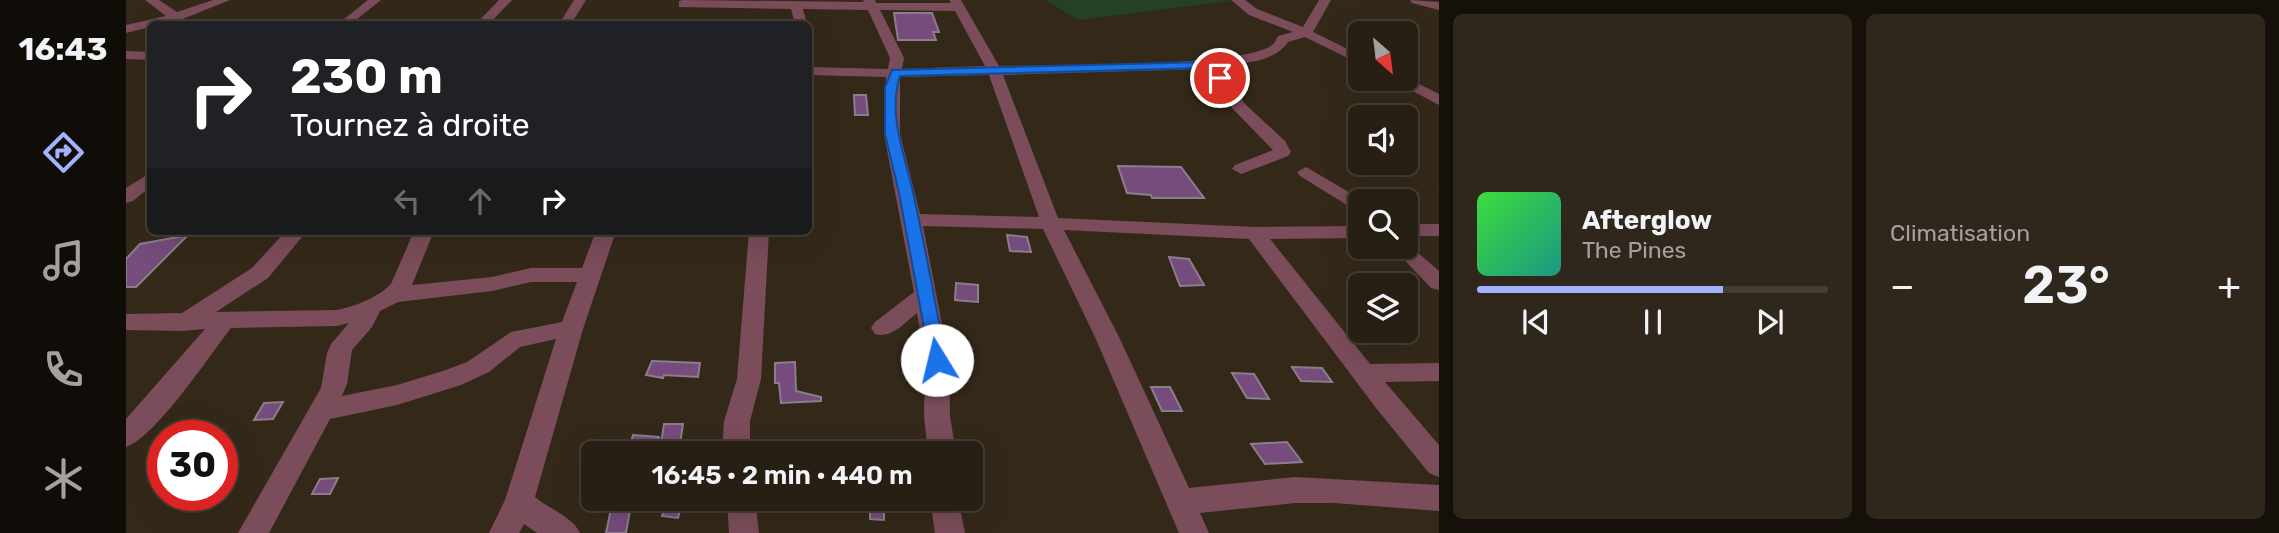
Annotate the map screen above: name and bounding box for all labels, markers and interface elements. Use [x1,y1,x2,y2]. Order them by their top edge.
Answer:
north arrow [1348,21,1418,91]
map controls [1348,21,1418,343]
text: 16:43 [18,30,108,68]
text: 230 m [290,47,443,105]
pin [1190,48,1250,108]
icon: right [175,49,266,140]
icon: arrive [1201,59,1239,97]
button: sound [1348,105,1418,175]
text: Tournez à droite [290,106,530,144]
icon: directions [39,128,88,177]
icon: left [388,182,426,220]
icon: ahead [461,182,499,220]
icon: right [534,182,572,220]
button: search [1348,189,1418,259]
text: Afterglow [1582,205,1712,236]
text: Climatisation [1890,219,2030,247]
icon: music [39,236,88,285]
text: The Pines [1582,236,1686,264]
text: 23° [2022,254,2110,316]
text: − [1890,263,1915,309]
text: + [2217,263,2241,309]
button: layers [1348,273,1418,343]
icon: previous [1517,303,1555,341]
icon: pause [1634,303,1672,341]
icon: next [1751,303,1789,341]
position arrow [900,323,974,397]
icon: phone [39,345,88,394]
speed limit sign: 30 [147,420,238,511]
icon: climate [39,454,88,503]
text: 16:45 · 2 min · 440 m [651,460,913,491]

